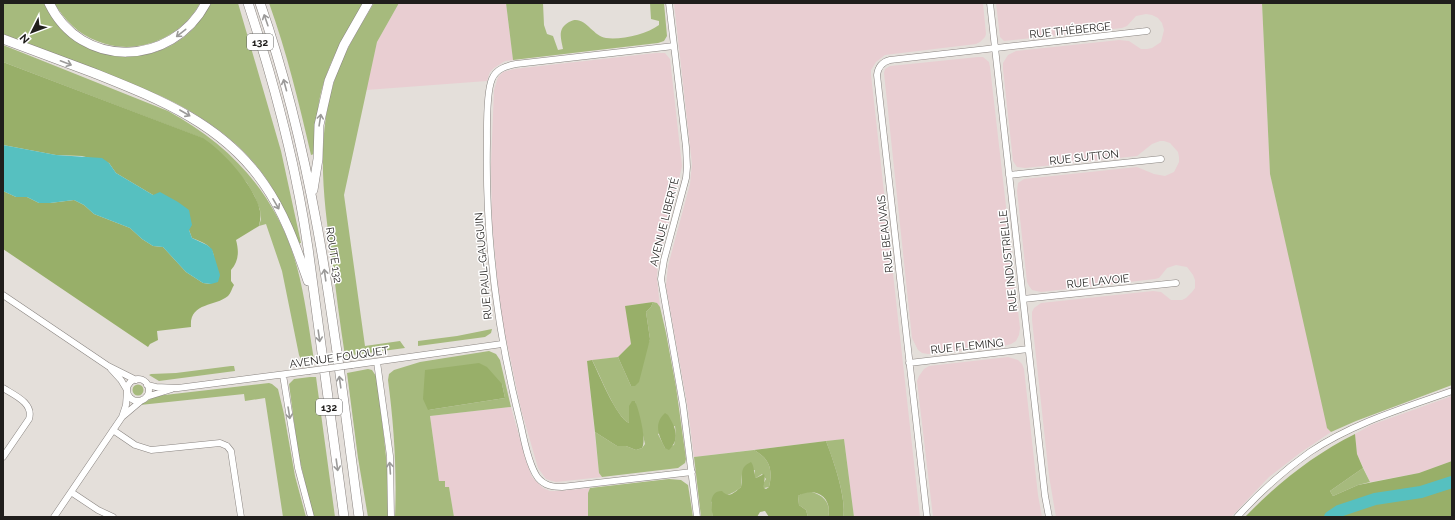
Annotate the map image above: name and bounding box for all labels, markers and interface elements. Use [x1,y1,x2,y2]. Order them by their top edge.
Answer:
north arrow [12,12,52,52]
one-way arrow [262,13,269,26]
street label: RUE THÉBERGE [1029,19,1112,41]
one-way arrow [176,29,187,37]
text: N [17,31,33,46]
road number: 132 [247,34,273,50]
one-way arrow [59,59,71,67]
one-way arrow [281,79,289,92]
one-way arrow [179,110,191,118]
one-way arrow [316,114,324,127]
street label: RUE SUTTON [1049,147,1119,168]
street label: AVENUE LIBERTÉ [646,176,682,268]
street label: RUE BEAUVAIS [875,194,896,273]
one-way arrow [273,198,281,210]
street label: RUE INDUSTRIELLE [997,209,1020,312]
street label: RUE PAUL-GAUGUIN [472,212,495,320]
street label: ROUTE 132 [323,226,344,284]
one-way arrow [321,269,329,282]
street label: RUE LAVOIE [1066,272,1130,291]
one-way arrow [315,329,323,342]
street label: RUE FLEMING [930,336,1004,357]
street label: AVENUE FOUQUET [289,344,390,371]
one-way arrow [336,376,344,389]
road number: 132 [316,399,342,415]
one-way arrow [285,407,293,420]
one-way arrow [333,458,341,471]
one-way arrow [387,462,394,475]

